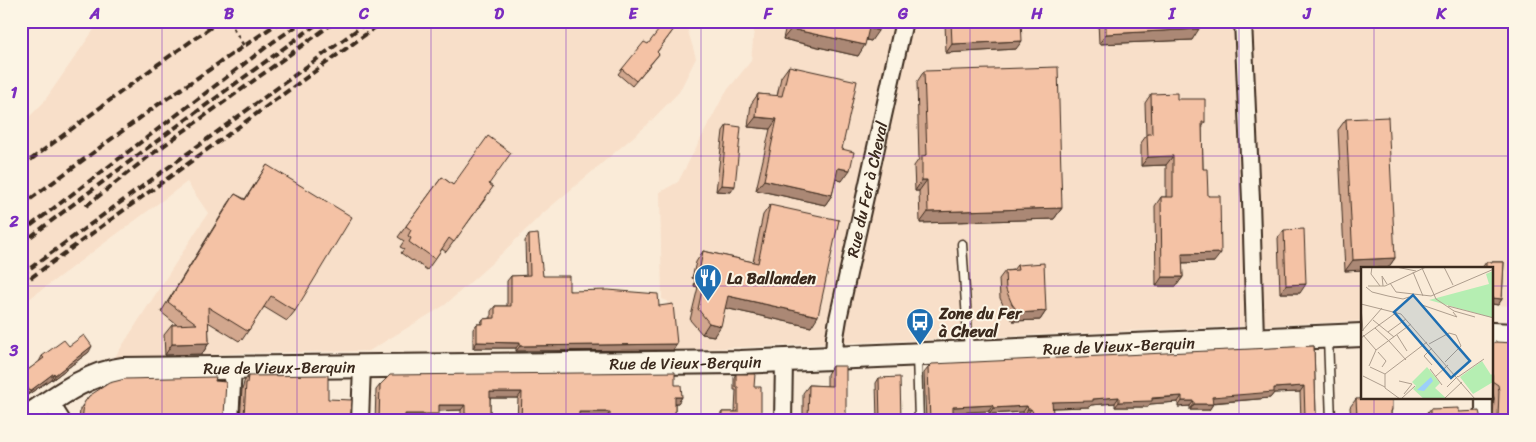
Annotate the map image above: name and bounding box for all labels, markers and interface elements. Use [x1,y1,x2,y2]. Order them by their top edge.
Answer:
text: A [89,0,100,28]
text: B [224,0,235,28]
text: C [358,0,370,28]
text: D [494,0,504,28]
text: E [629,0,639,28]
text: F [763,0,774,28]
text: G [897,0,909,28]
text: H [1030,0,1043,28]
text: I [1168,0,1177,28]
text: J [1302,0,1312,28]
text: K [1435,0,1447,28]
text: 1 [11,78,18,107]
street label: Rue du Fer à Cheval [838,118,896,260]
text: 2 [8,207,19,236]
restaurant icon: La Ballanden [693,263,723,302]
place label: La Ballanden [727,264,816,293]
inset map [1361,267,1494,400]
place label: Zone du Fer à Cheval [938,299,1023,346]
bus stop icon: Zone du Fer à Cheval [905,307,935,346]
street label: Rue de Vieux-Berquin [1043,328,1196,364]
text: 3 [9,336,19,365]
street label: Rue de Vieux-Berquin [609,347,762,378]
street label: Rue de Vieux-Berquin [203,352,356,383]

